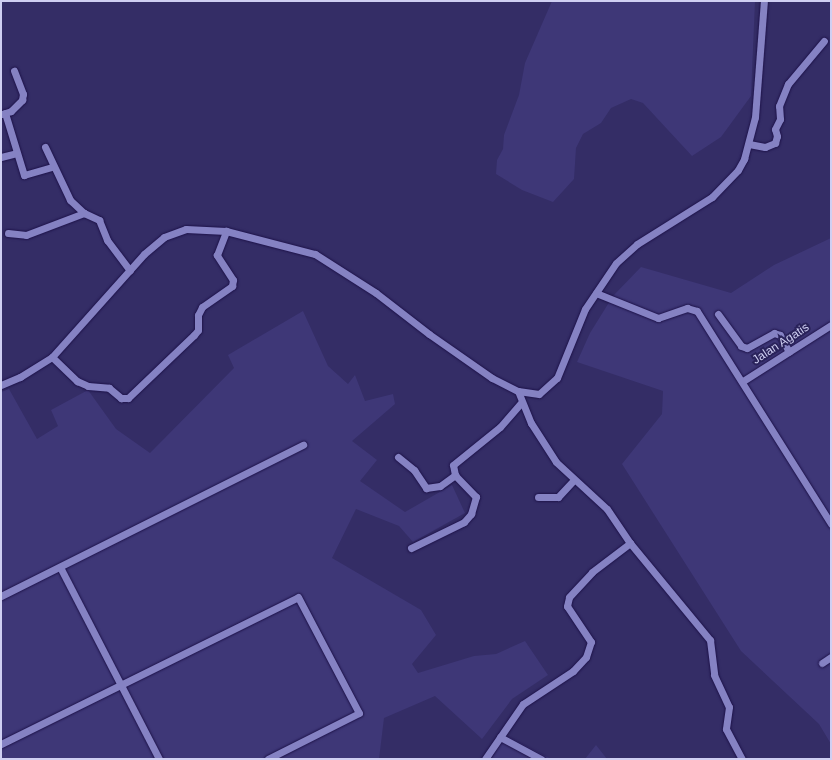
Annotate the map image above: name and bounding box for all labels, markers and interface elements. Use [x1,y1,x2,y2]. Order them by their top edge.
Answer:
street label: Jalan Agatis [750,320,812,368]

